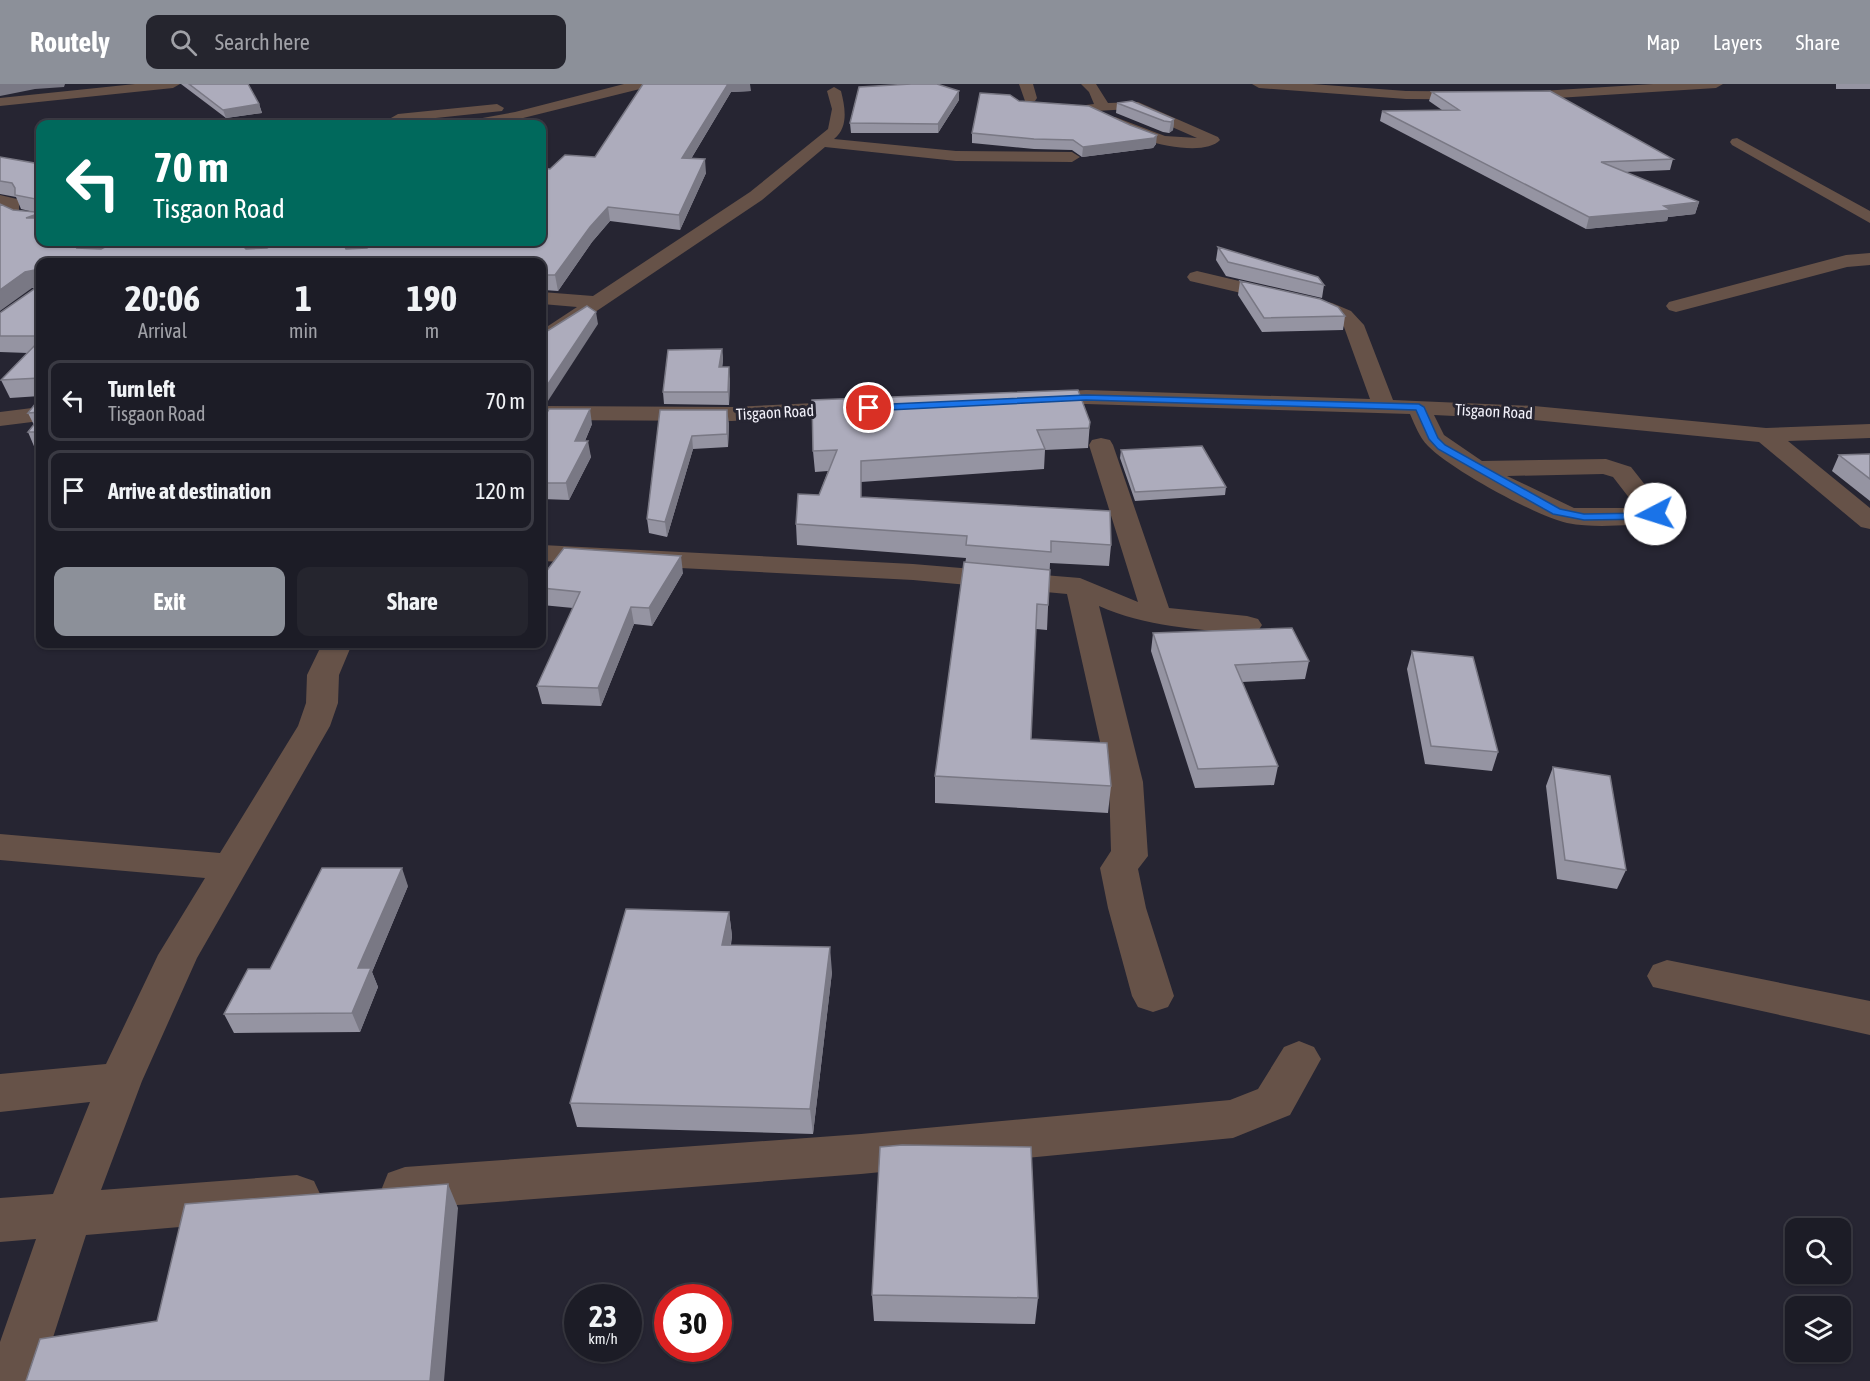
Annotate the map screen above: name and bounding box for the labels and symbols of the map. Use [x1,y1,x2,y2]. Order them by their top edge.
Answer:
pin [843,382,894,433]
street label: Tisgaon Road [1454,400,1533,423]
street label: Tisgaon Road [736,401,815,424]
position arrow [1623,482,1687,546]
speed limit sign: 30 [654,1284,732,1362]

